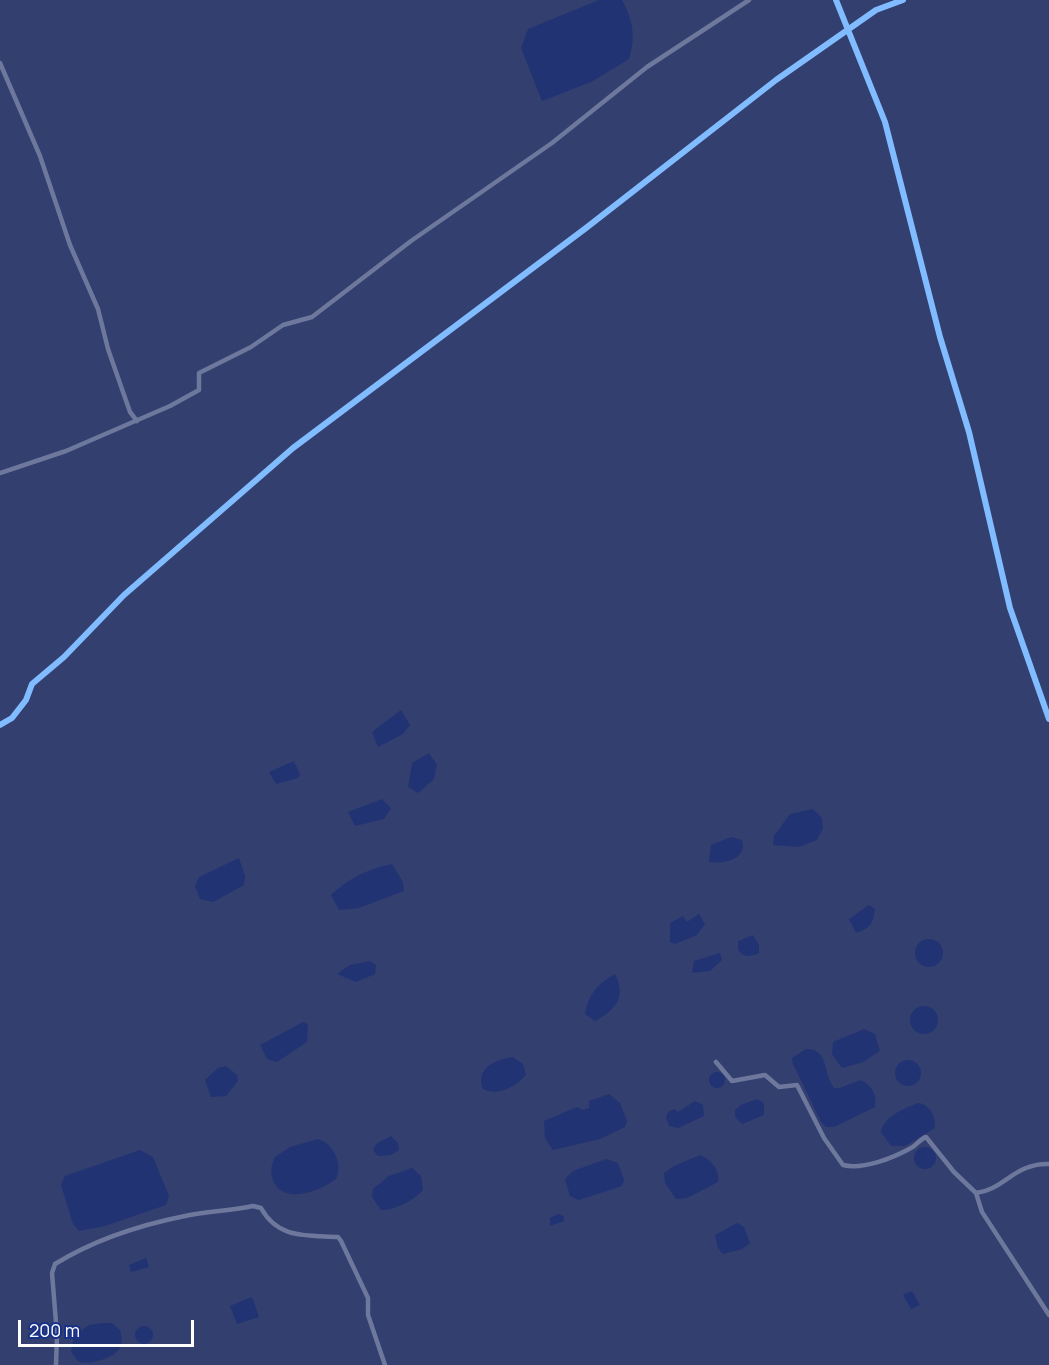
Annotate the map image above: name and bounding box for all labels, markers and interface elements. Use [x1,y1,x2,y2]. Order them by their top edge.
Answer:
scale bar [21,1308,196,1346]
text: 200 m [29,1318,80,1342]

